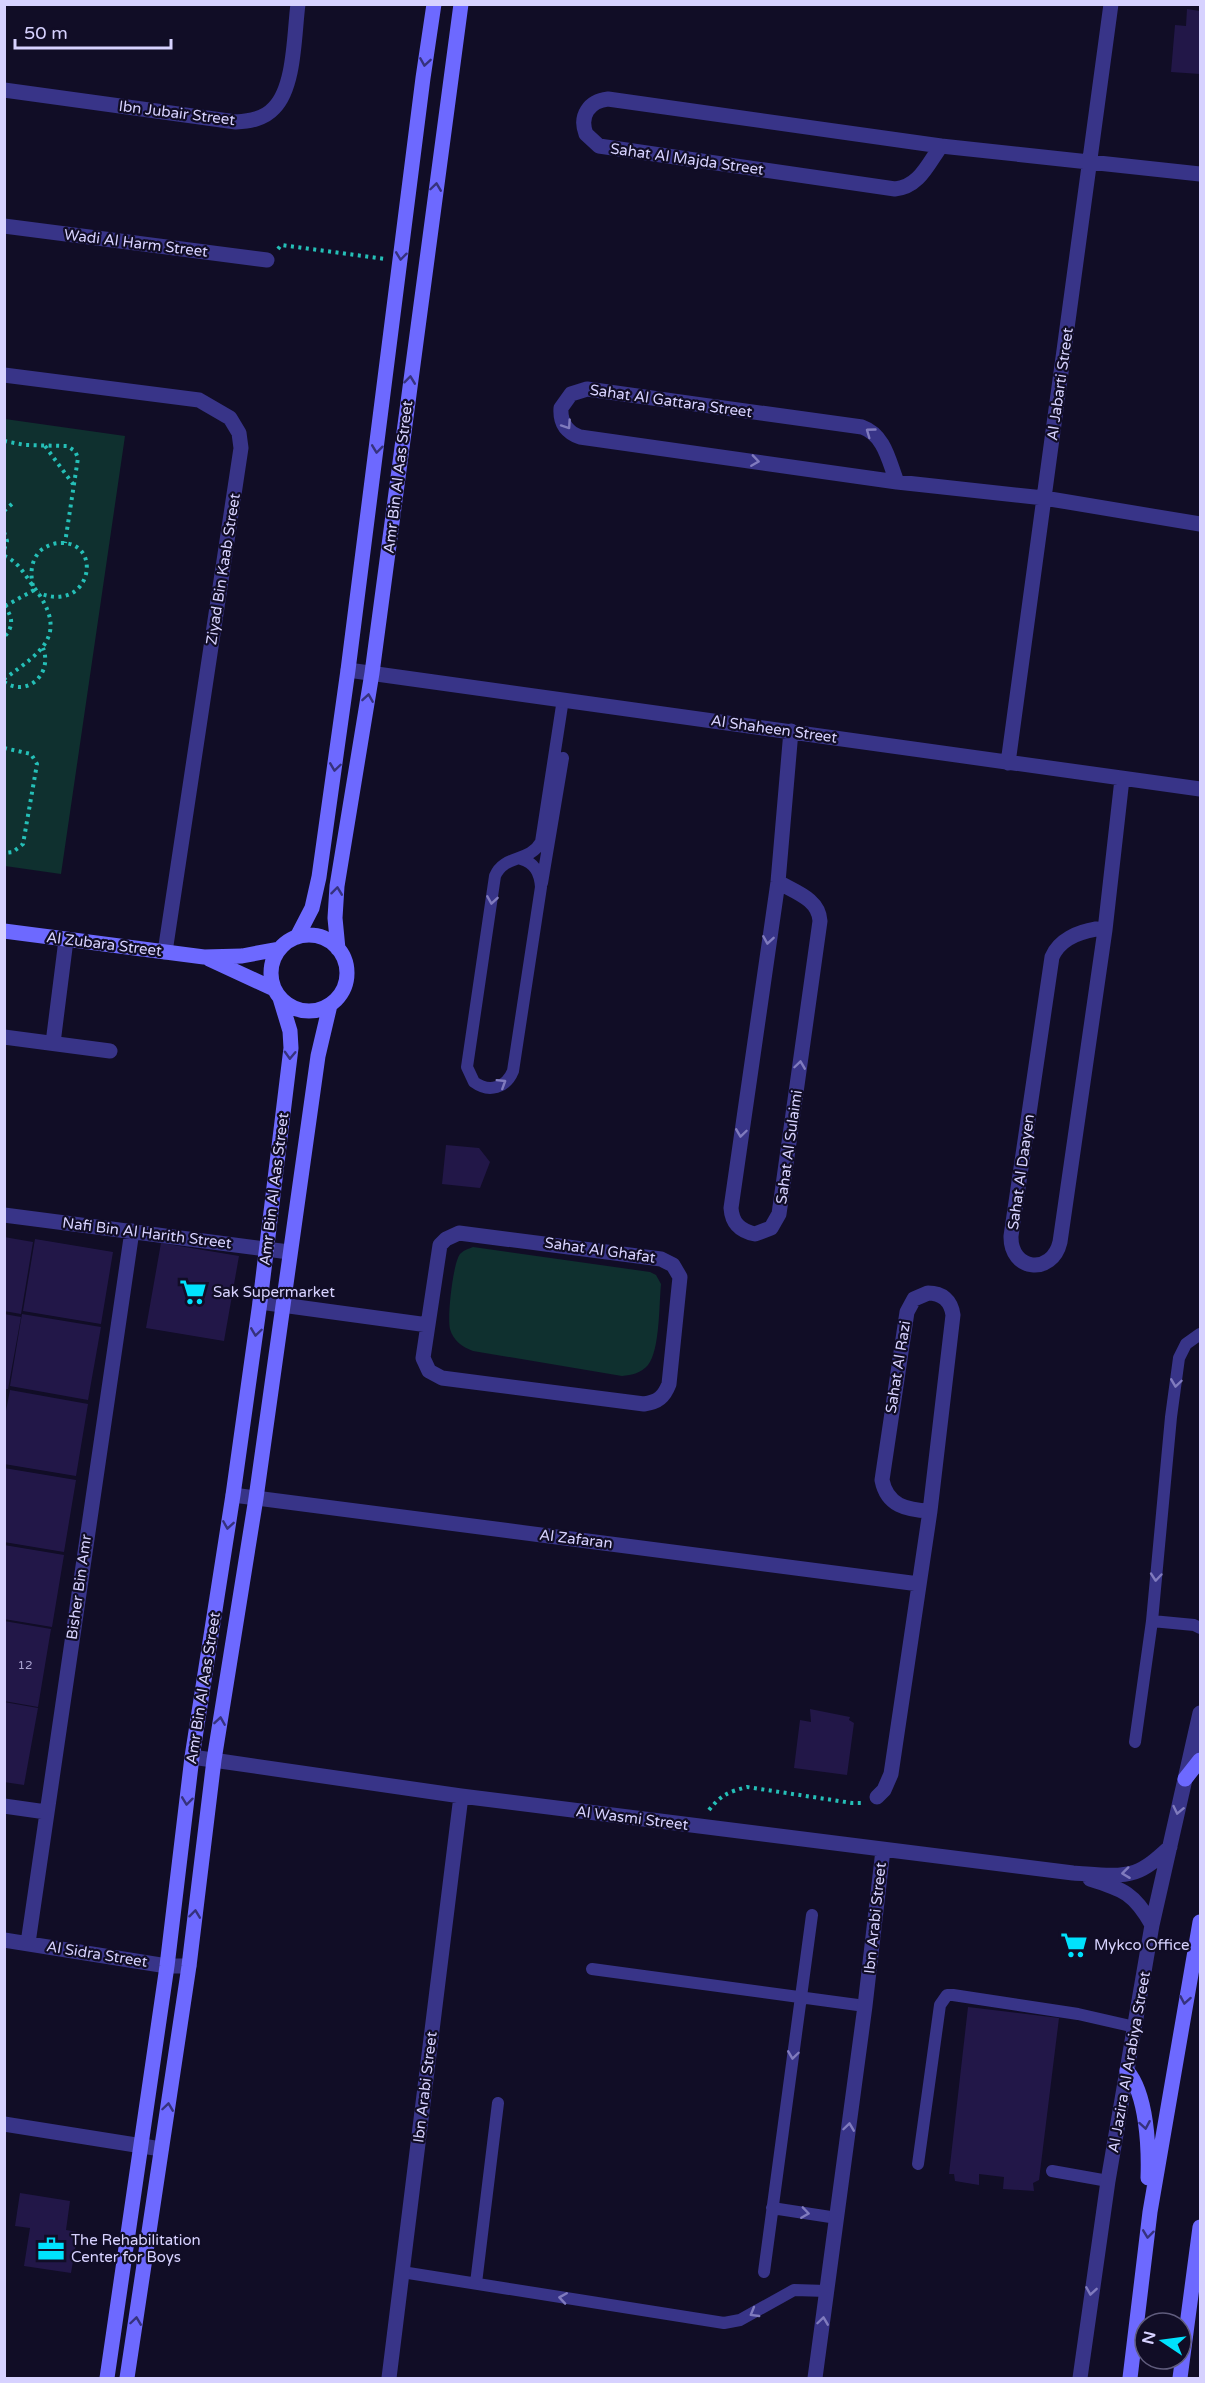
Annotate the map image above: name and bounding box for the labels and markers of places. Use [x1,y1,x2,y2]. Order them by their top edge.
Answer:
supermarket icon: Sak Supermarket [178,1277,208,1307]
place label: Sak Supermarket [213,1283,335,1301]
supermarket icon: Mykco Office [1059,1930,1089,1960]
place label: Mykco Office [1094,1936,1189,1954]
place label: The Rehabilitation Center for Boys [71,2231,201,2266]
office icon: The Rehabilitation Center for Boys [36,2234,66,2264]

